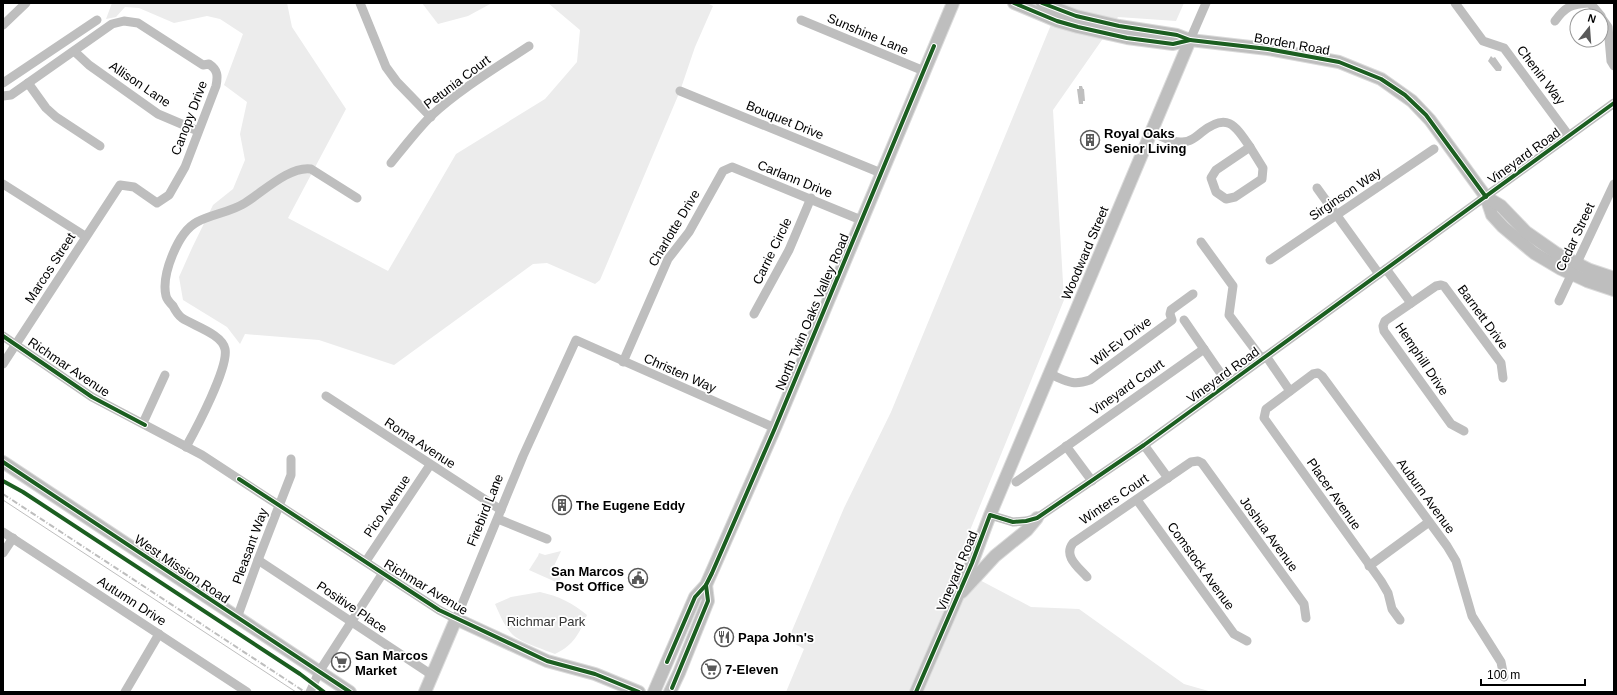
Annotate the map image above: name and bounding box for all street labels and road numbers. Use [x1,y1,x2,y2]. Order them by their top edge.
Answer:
street label: Sunshine Lane [825,10,911,58]
street label: Borden Road [1253,30,1331,58]
street label: Chenin Way [1514,42,1568,108]
street label: Petunia Court [421,52,494,112]
street label: Allison Lane [106,58,174,110]
street label: Canopy Drive [168,79,210,157]
street label: Bouquet Drive [744,98,826,142]
street label: Vineyard Road [1485,125,1563,187]
street label: Carlann Drive [755,157,835,201]
street label: Sirginson Way [1306,164,1384,224]
street label: Charlotte Drive [645,187,703,269]
street label: Cedar Street [1553,200,1598,274]
street label: Woodward Street [1059,204,1112,302]
street label: Carrie Circle [749,215,795,287]
street label: Marcos Street [22,230,79,306]
street label: North Twin Oaks Valley Road [772,231,852,393]
street label: Barnett Drive [1455,282,1511,352]
street label: Wil-Ev Drive [1088,313,1154,369]
street label: Hemphill Drive [1392,320,1452,398]
street label: Richmar Avenue [25,334,113,400]
street label: Vineyard Road [1184,344,1262,406]
street label: Christen Way [642,350,719,396]
street label: Vineyard Court [1087,356,1167,418]
street label: Roma Avenue [382,415,458,471]
street label: Placer Avenue [1304,455,1364,533]
street label: Auburn Avenue [1394,456,1458,536]
street label: Winters Court [1077,470,1151,527]
street label: Pico Avenue [361,472,413,540]
street label: Firebird Lane [464,472,506,548]
street label: Joshua Avenue [1237,494,1301,574]
street label: Pleasant Way [229,506,271,586]
street label: Comstock Avenue [1164,519,1238,613]
street label: Vineyard Road [933,529,981,613]
street label: West Mission Road [131,532,233,606]
street label: Richmar Avenue [381,556,471,618]
street label: Autumn Drive [95,573,169,629]
street label: Positive Place [314,578,390,636]

